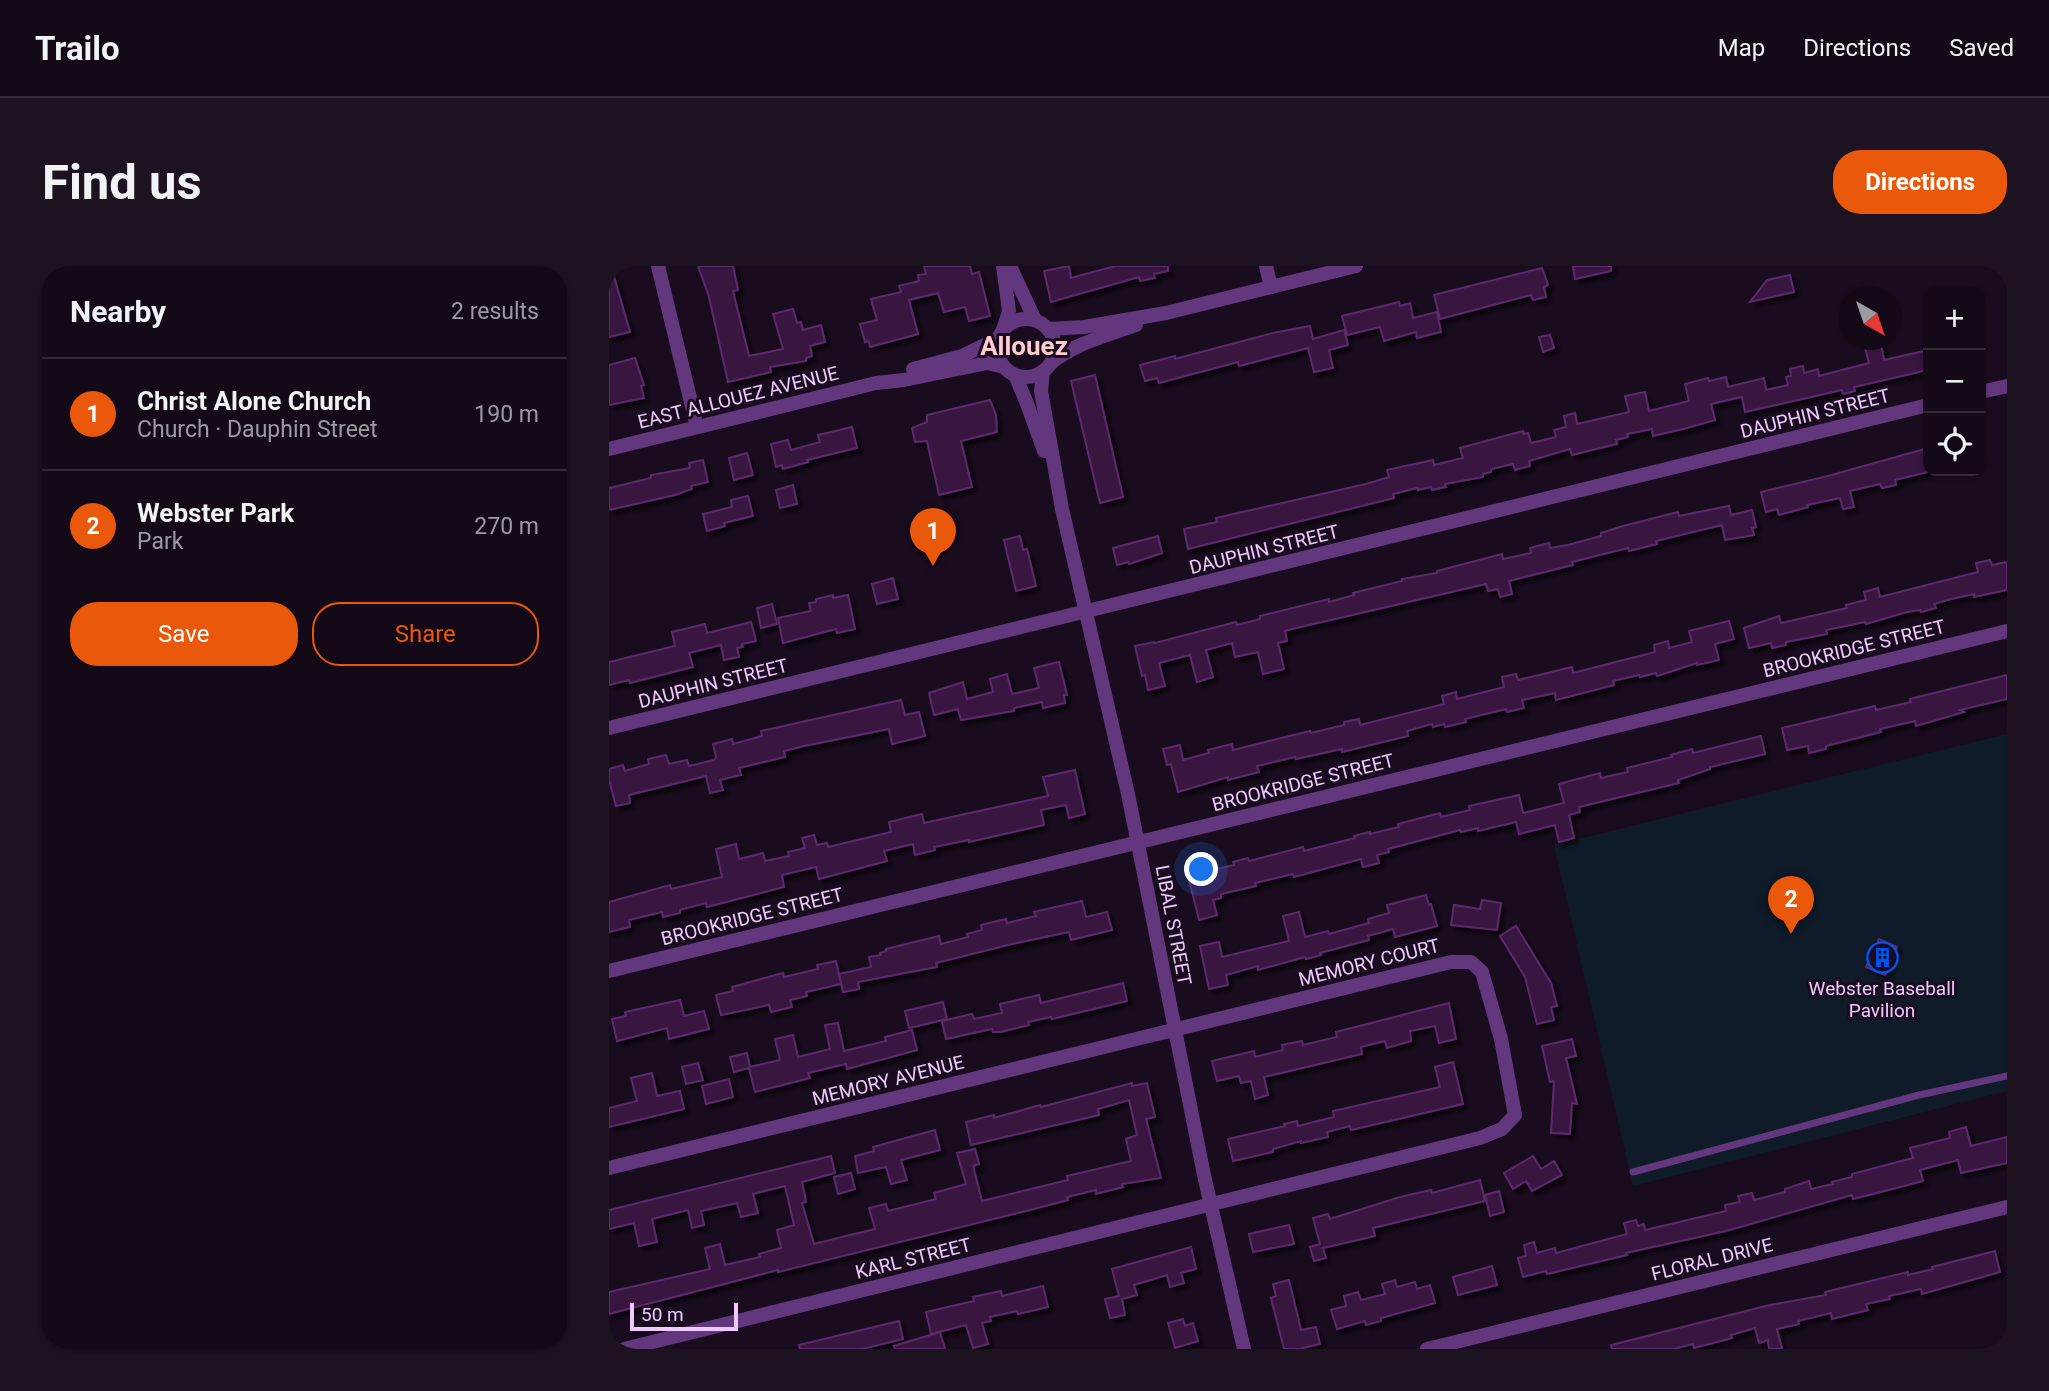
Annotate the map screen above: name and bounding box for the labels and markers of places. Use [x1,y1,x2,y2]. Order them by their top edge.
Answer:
pin: 1 [910,508,956,566]
pin: 2 [1768,876,1814,934]
building icon: Webster Baseball Pavilion [1865,940,1899,974]
place label: Webster Baseball Pavilion [1809,977,1955,1022]

